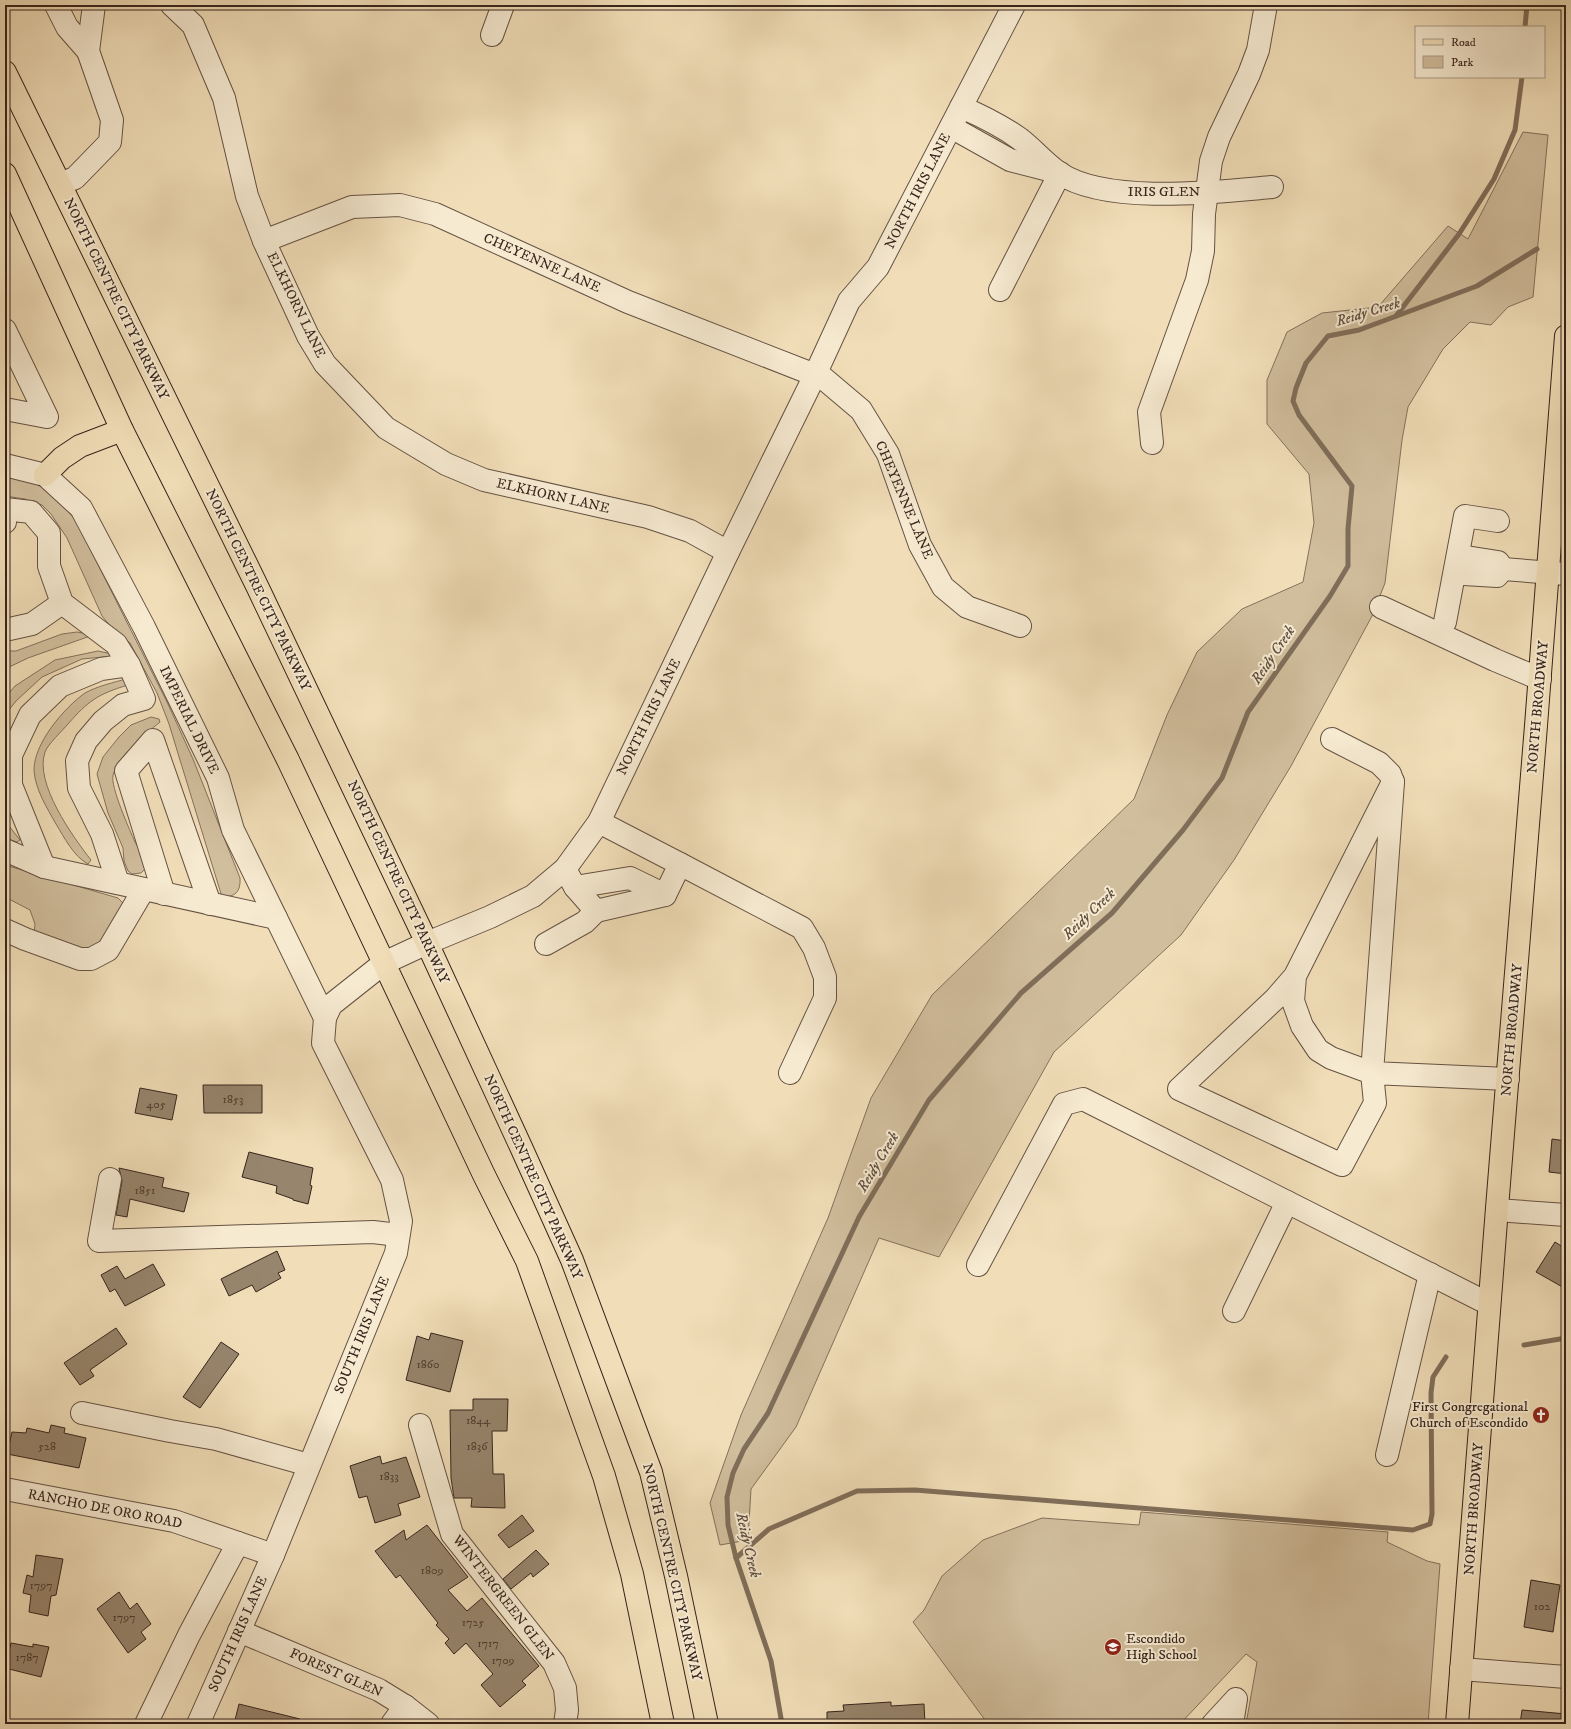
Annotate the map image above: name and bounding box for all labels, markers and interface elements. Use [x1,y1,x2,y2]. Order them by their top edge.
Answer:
legend [1415,26,1545,78]
text: Road [1451,35,1476,50]
text: Park [1451,55,1473,70]
street label: NORTH IRIS LANE [881,130,955,252]
street label: IRIS GLEN [1128,183,1201,201]
street label: NORTH CENTRE CITY PARKWAY [59,195,173,403]
street label: CHEYENNE LANE [481,229,603,297]
street label: ELKHORN LANE [263,249,329,361]
water label: Reidy Creek [1333,293,1403,331]
street label: CHEYENNE LANE [871,438,937,562]
street label: ELKHORN LANE [495,474,611,518]
street label: NORTH CENTRE CITY PARKWAY [201,486,315,694]
water label: Reidy Creek [1246,622,1300,689]
street label: NORTH BROADWAY [1523,640,1553,774]
street label: NORTH IRIS LANE [613,656,685,778]
street label: IMPERIAL DRIVE [155,663,223,777]
street label: NORTH CENTRE CITY PARKWAY [343,777,453,987]
water label: Reidy Creek [1058,884,1120,945]
street label: NORTH BROADWAY [1497,963,1527,1097]
street label: NORTH CENTRE CITY PARKWAY [480,1072,587,1282]
house number: 1853 [223,1092,243,1107]
house number: 405 [146,1097,166,1112]
water label: Reidy Creek [852,1128,904,1196]
house number: 1851 [135,1183,155,1198]
street label: SOUTH IRIS LANE [330,1274,394,1396]
house number: 1860 [416,1357,440,1372]
place label: First Congregational Church of Escondido [1410,1398,1529,1432]
church icon: First Congregational Church of Escondido [1531,1405,1551,1425]
house number: 1844 [466,1413,491,1428]
house number: 528 [38,1439,56,1454]
house number: 1836 [466,1439,488,1454]
street label: NORTH BROADWAY [1460,1442,1488,1576]
street label: NORTH CENTRE CITY PARKWAY [638,1462,706,1683]
house number: 1833 [379,1469,399,1484]
street label: RANCHO DE ORO ROAD [26,1485,184,1533]
water label: Reidy Creek [731,1510,765,1580]
street label: WINTERGREEN GLEN [448,1531,558,1665]
house number: 1809 [421,1563,443,1578]
street label: SOUTH IRIS LANE [204,1573,272,1695]
house number: 1797 [29,1578,53,1593]
house number: 102 [1534,1599,1550,1614]
house number: 1797 [112,1610,136,1625]
house number: 1725 [462,1615,484,1630]
place label: Escondido High School [1126,1630,1198,1664]
house number: 1717 [477,1636,499,1651]
school or university icon: Escondido High School [1103,1637,1123,1657]
street label: FOREST GLEN [287,1644,386,1702]
house number: 1787 [15,1650,39,1665]
house number: 1709 [491,1653,515,1668]

